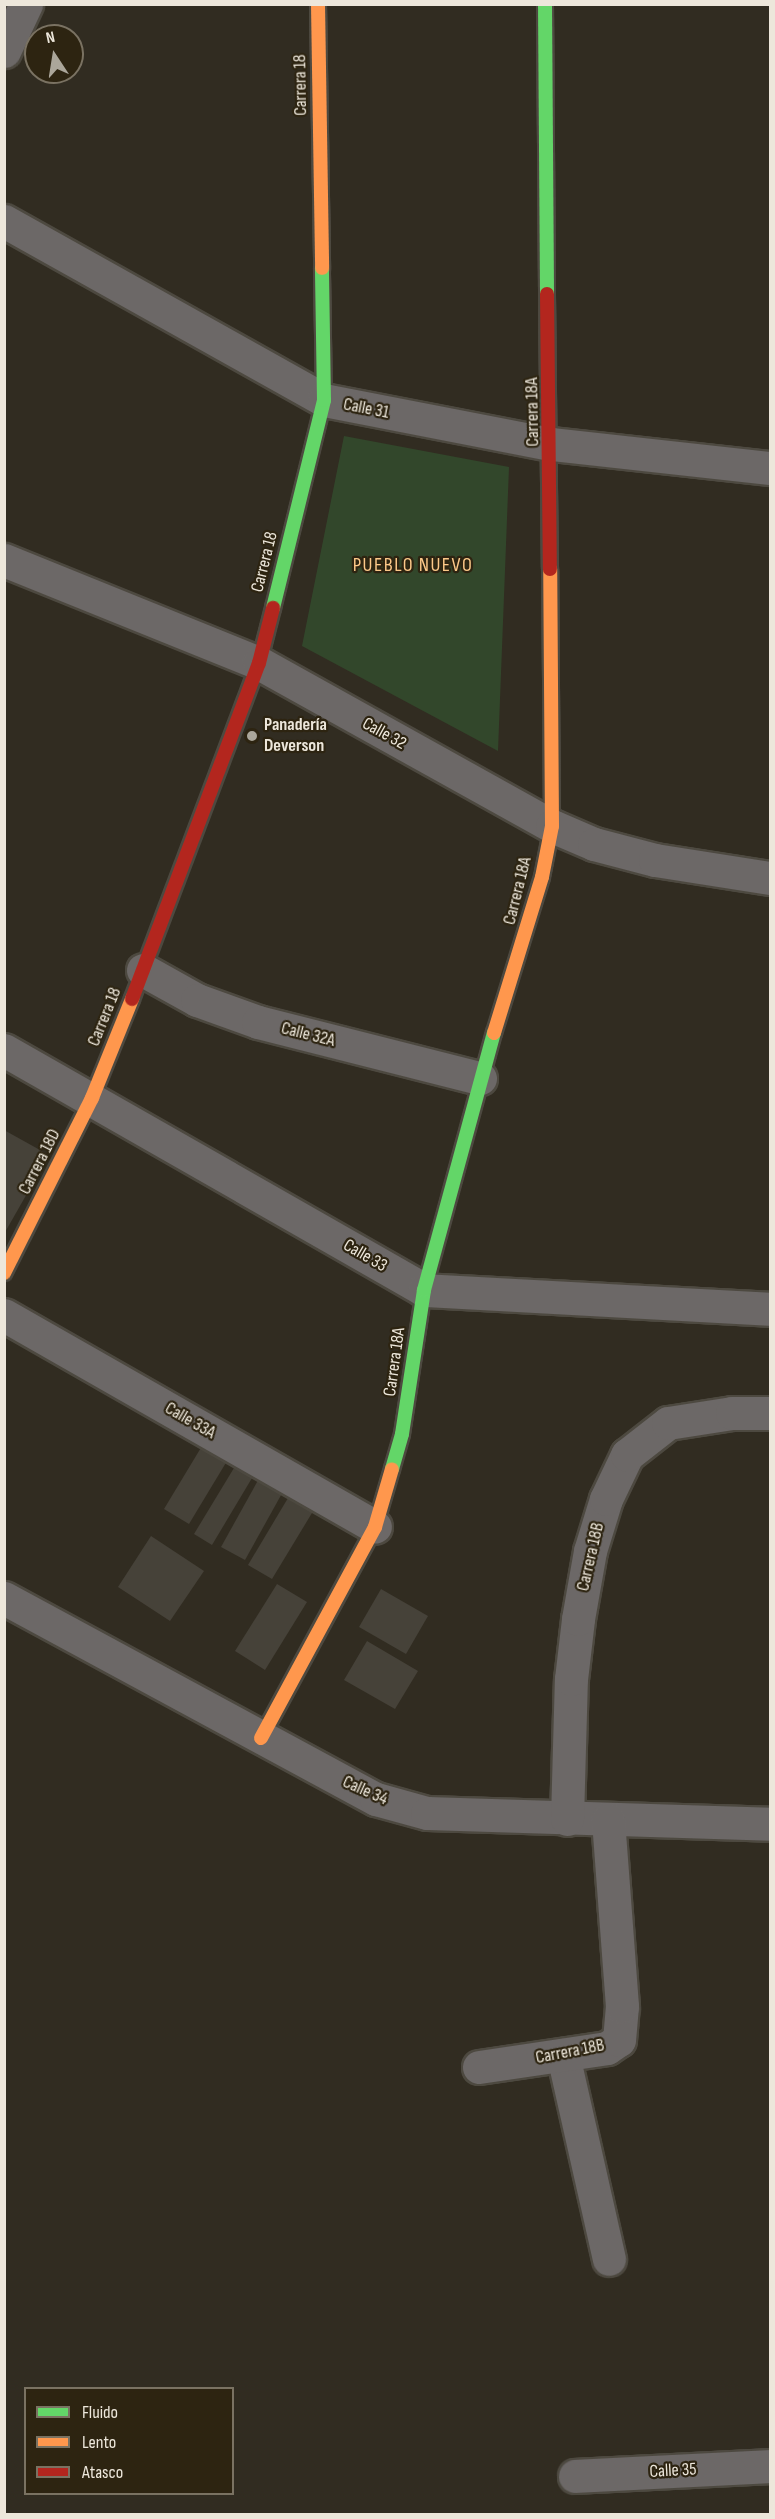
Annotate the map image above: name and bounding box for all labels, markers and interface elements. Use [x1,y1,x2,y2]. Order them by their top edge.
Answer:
north arrow [24,24,84,84]
text: N [44,28,57,48]
street label: Carrera 18 [290,54,312,116]
street label: Carrera 18A [522,377,544,447]
street label: Calle 31 [341,394,391,424]
street label: Carrera 18 [247,530,283,594]
district label: PUEBLO NUEVO [353,553,473,577]
street label: Calle 32 [358,713,410,755]
place label: Panadería Deverson [264,715,327,758]
marker: Panadería Deverson [245,729,259,743]
street label: Carrera 18A [499,855,537,927]
street label: Carrera 18 [83,984,127,1050]
street label: Calle 32A [279,1018,337,1052]
street label: Carrera 18D [14,1126,66,1198]
street label: Calle 33 [339,1235,391,1277]
street label: Carrera 18A [379,1326,411,1398]
street label: Calle 33A [161,1398,219,1444]
street label: Carrera 18B [573,1521,609,1593]
street label: Calle 34 [339,1772,391,1810]
street label: Carrera 18B [534,2035,606,2069]
legend [24,2387,234,2495]
text: Fluido [82,2402,118,2423]
text: Lento [82,2432,116,2453]
street label: Calle 35 [649,2459,697,2483]
text: Atasco [82,2462,123,2483]

